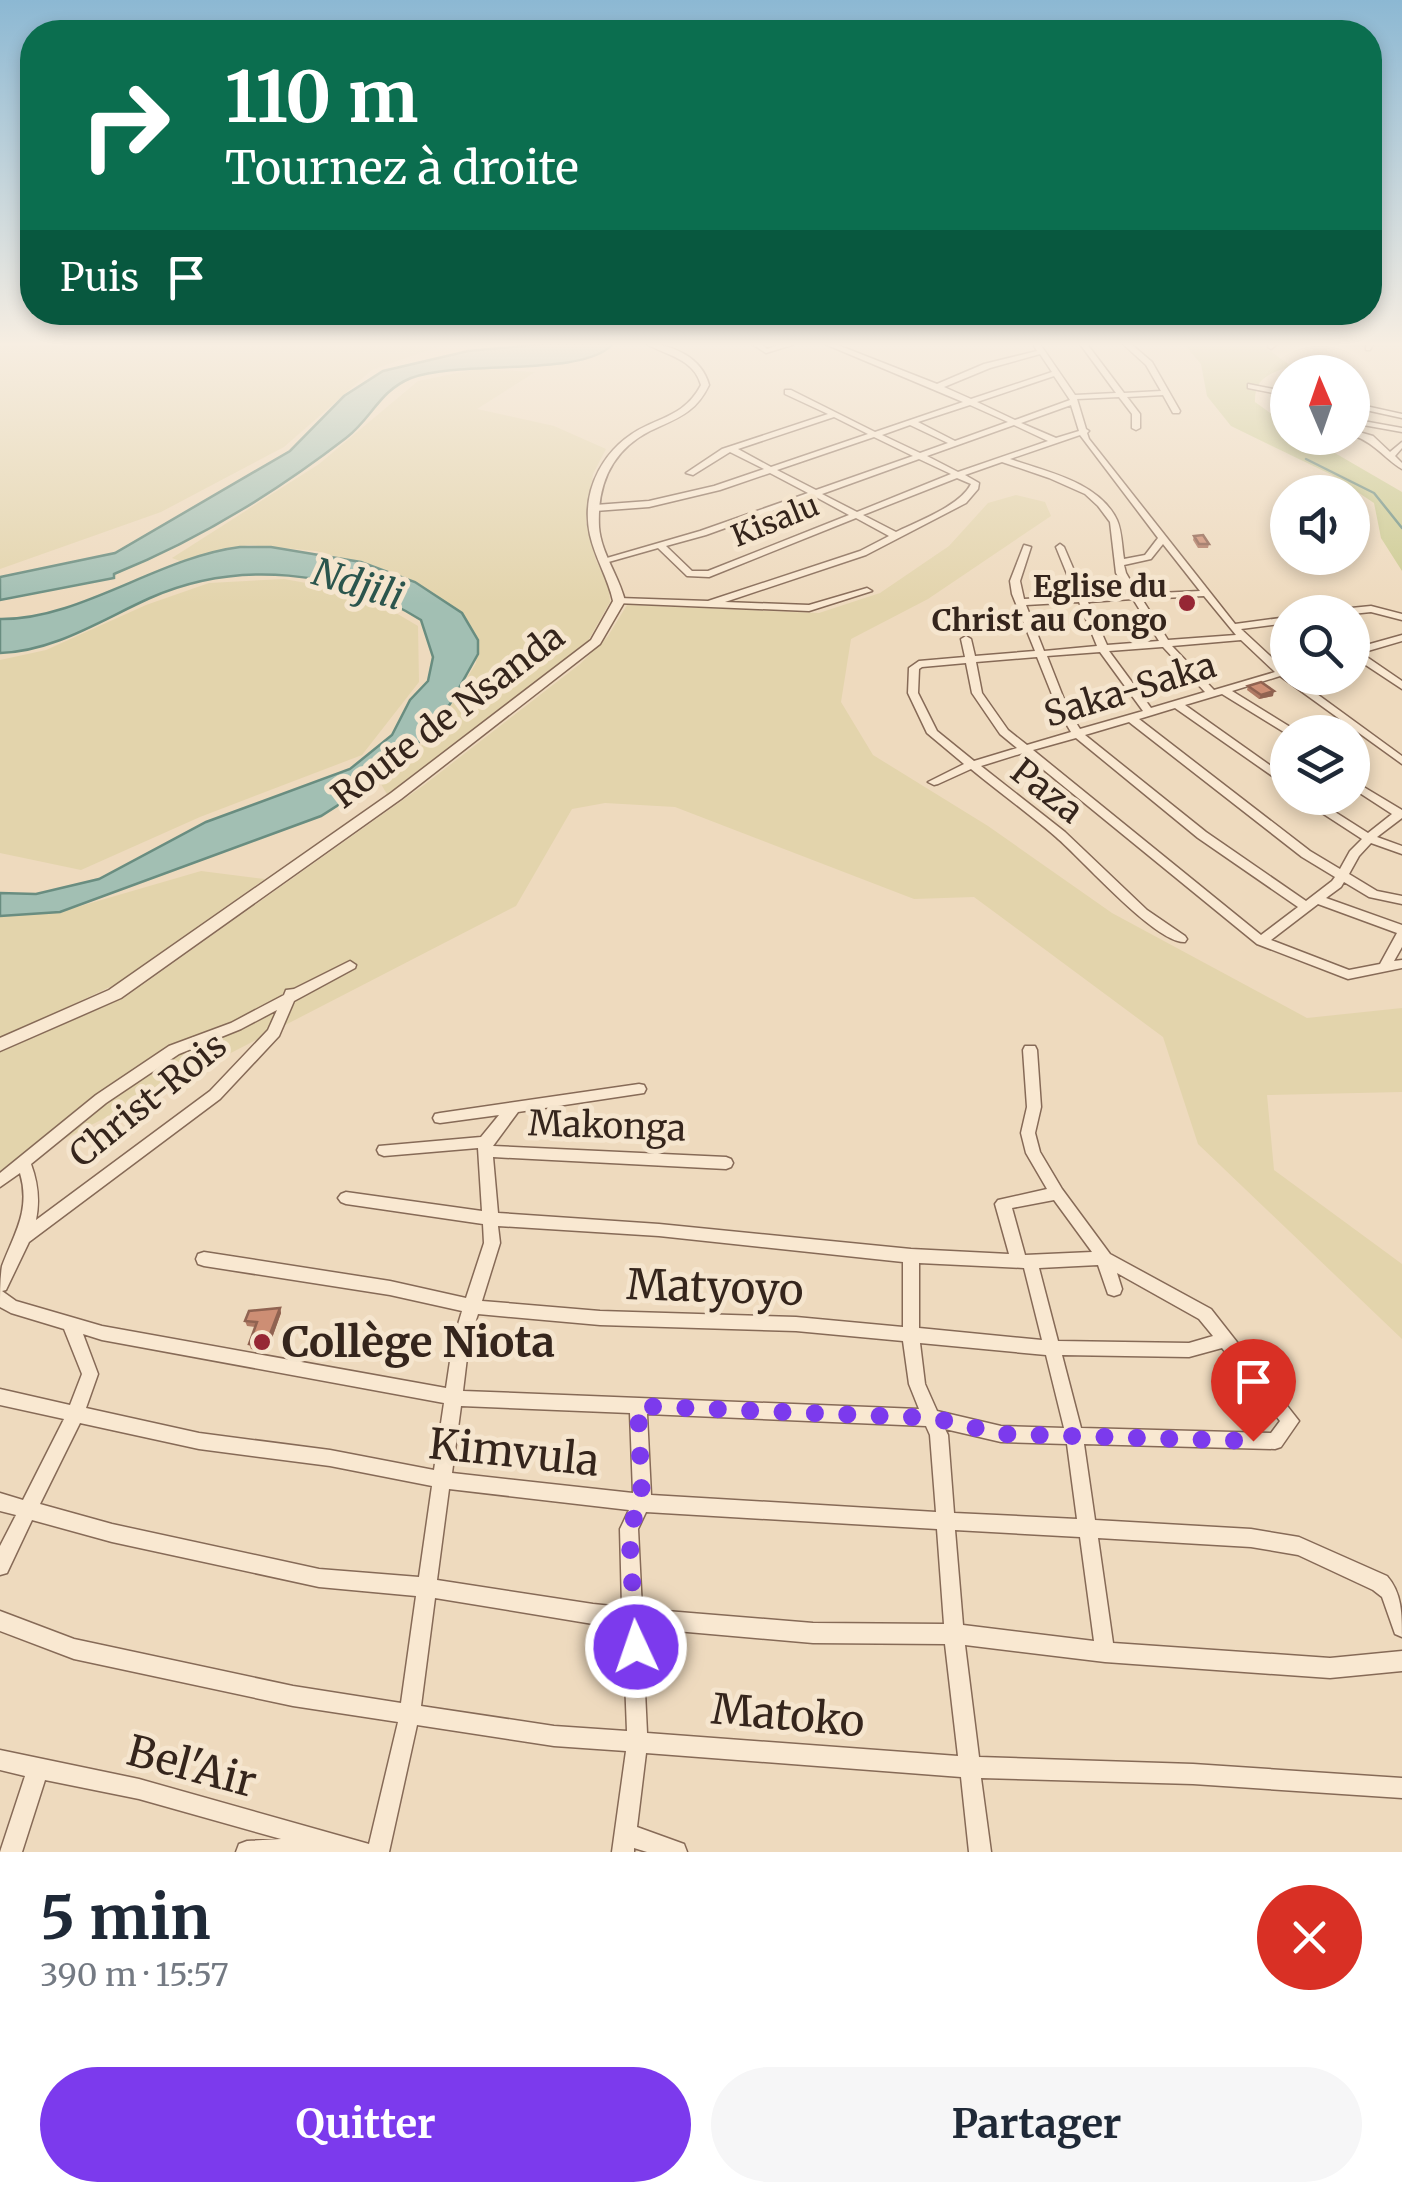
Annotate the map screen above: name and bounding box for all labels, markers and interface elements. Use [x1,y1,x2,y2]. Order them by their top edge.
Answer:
text: 110 m [225,53,418,141]
icon: right [60,60,190,190]
text: Tournez à droite [225,140,579,196]
icon: arrive [159,250,214,305]
text: Puis [60,254,139,301]
north arrow [1270,355,1370,455]
map controls [1270,355,1370,815]
button: sound [1270,475,1370,575]
street label: Kisalu [726,485,824,555]
water label: Ndjili [307,548,409,620]
place label: Eglise du Christ au Congo [932,567,1167,639]
marker: Eglise du Christ au Congo [1176,592,1198,614]
button: search [1270,595,1370,695]
street label: Route de Nsanda [323,614,573,818]
street label: Saka-Saka [1039,643,1221,737]
button: layers [1270,715,1370,815]
street label: Paza [1002,749,1092,833]
street label: Christ-Rois [61,1023,235,1177]
street label: Makonga [527,1101,687,1151]
street label: Matyoyo [626,1258,804,1316]
place label: Collège Niota [282,1316,555,1368]
marker: Collège Niota [251,1331,273,1353]
pin [1211,1339,1296,1442]
icon: arrive [1226,1354,1281,1409]
street label: Kimvula [426,1417,602,1487]
position arrow [584,1595,688,1699]
street label: Matoko [709,1682,867,1748]
street label: Bel'Air [122,1724,262,1808]
text: 5 min [40,1880,211,1955]
button: close [1257,1885,1362,1990]
text: 390 m · 15:57 [40,1955,229,1995]
button: Quitter [40,2067,691,2182]
button: Partager [711,2067,1362,2182]

